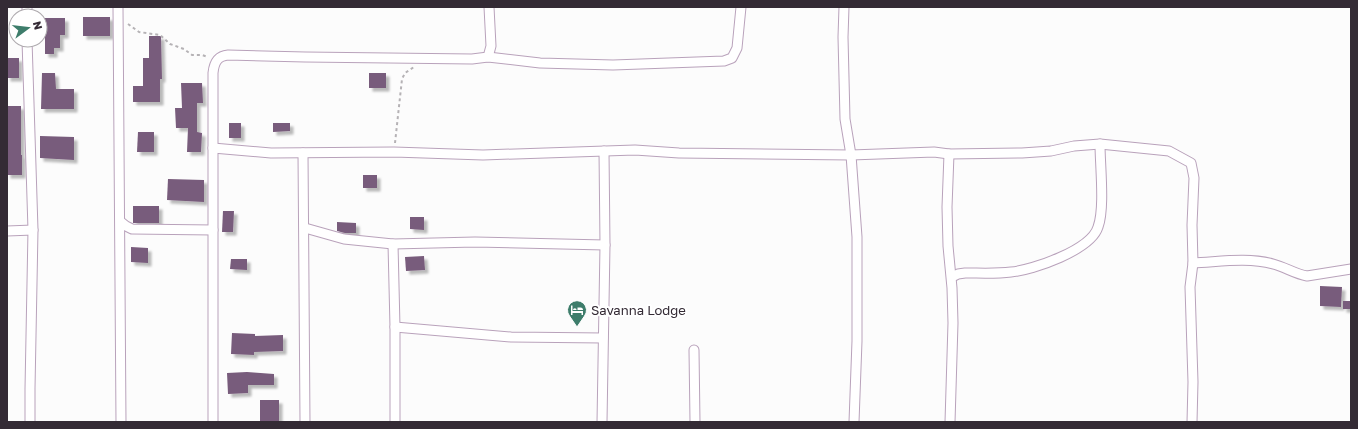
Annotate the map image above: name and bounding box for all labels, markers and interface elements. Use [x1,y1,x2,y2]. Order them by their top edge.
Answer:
north arrow [8,8,48,48]
text: N [31,20,46,31]
hotel icon: Savanna Lodge [566,299,588,327]
place label: Savanna Lodge [591,302,686,318]

